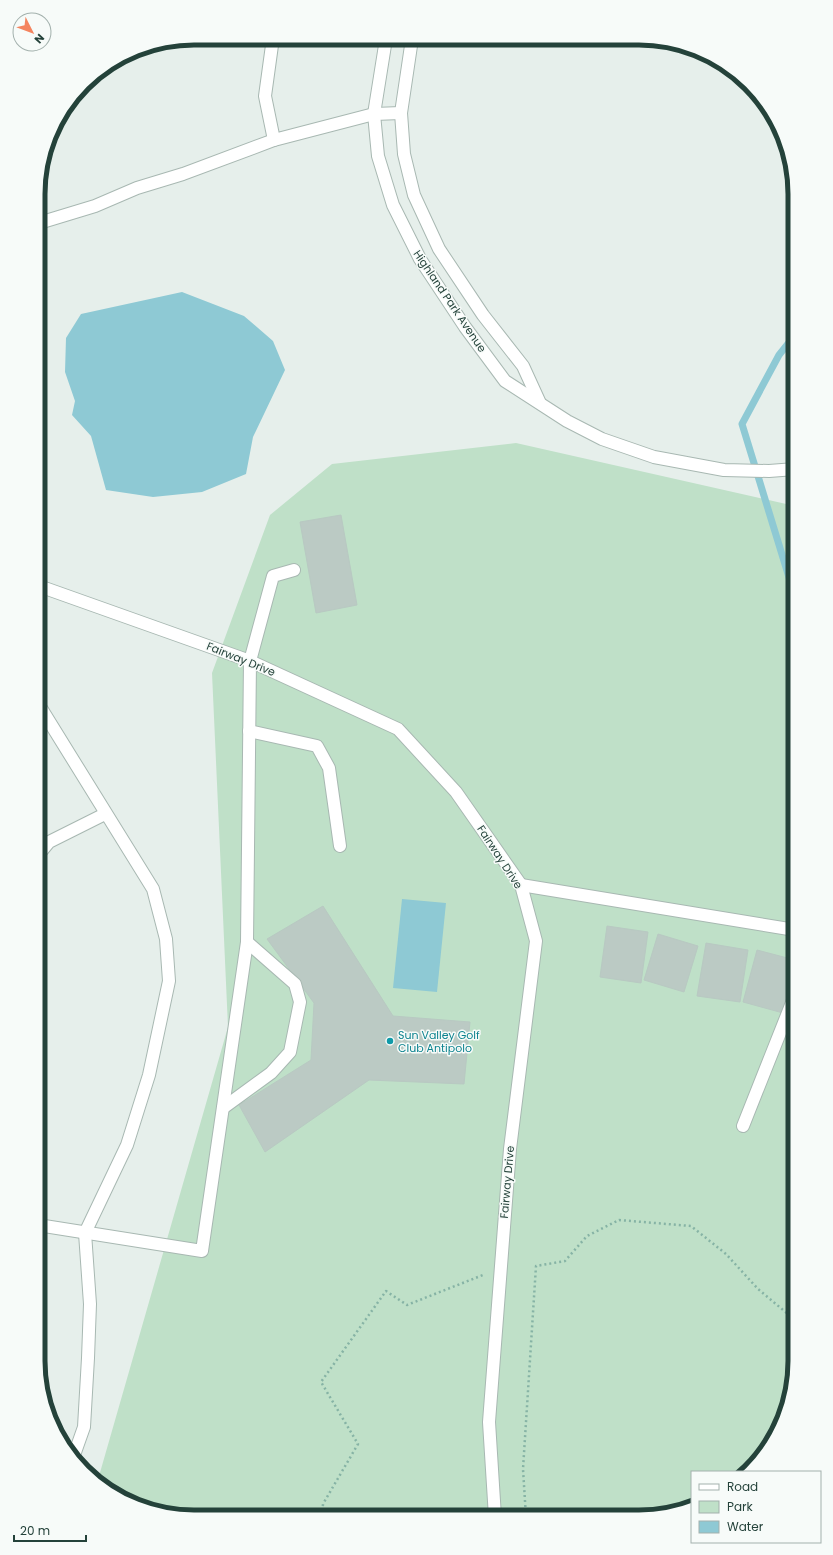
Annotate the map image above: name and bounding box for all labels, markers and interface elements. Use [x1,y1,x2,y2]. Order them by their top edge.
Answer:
north arrow [12,12,52,52]
text: N [31,30,48,47]
street label: Highland Park Avenue [410,247,490,355]
street label: Fairway Drive [204,638,278,680]
street label: Fairway Drive [473,822,527,892]
place label: Sun Valley Golf Club Antipolo [398,1027,480,1056]
marker: Sun Valley Golf Club Antipolo [385,1036,395,1046]
street label: Fairway Drive [496,1145,518,1219]
legend [691,1471,821,1543]
text: Road [727,1478,758,1495]
text: Park [727,1498,754,1515]
scale bar [14,1517,86,1543]
text: Water [727,1518,764,1535]
text: 20 m [20,1522,50,1539]

